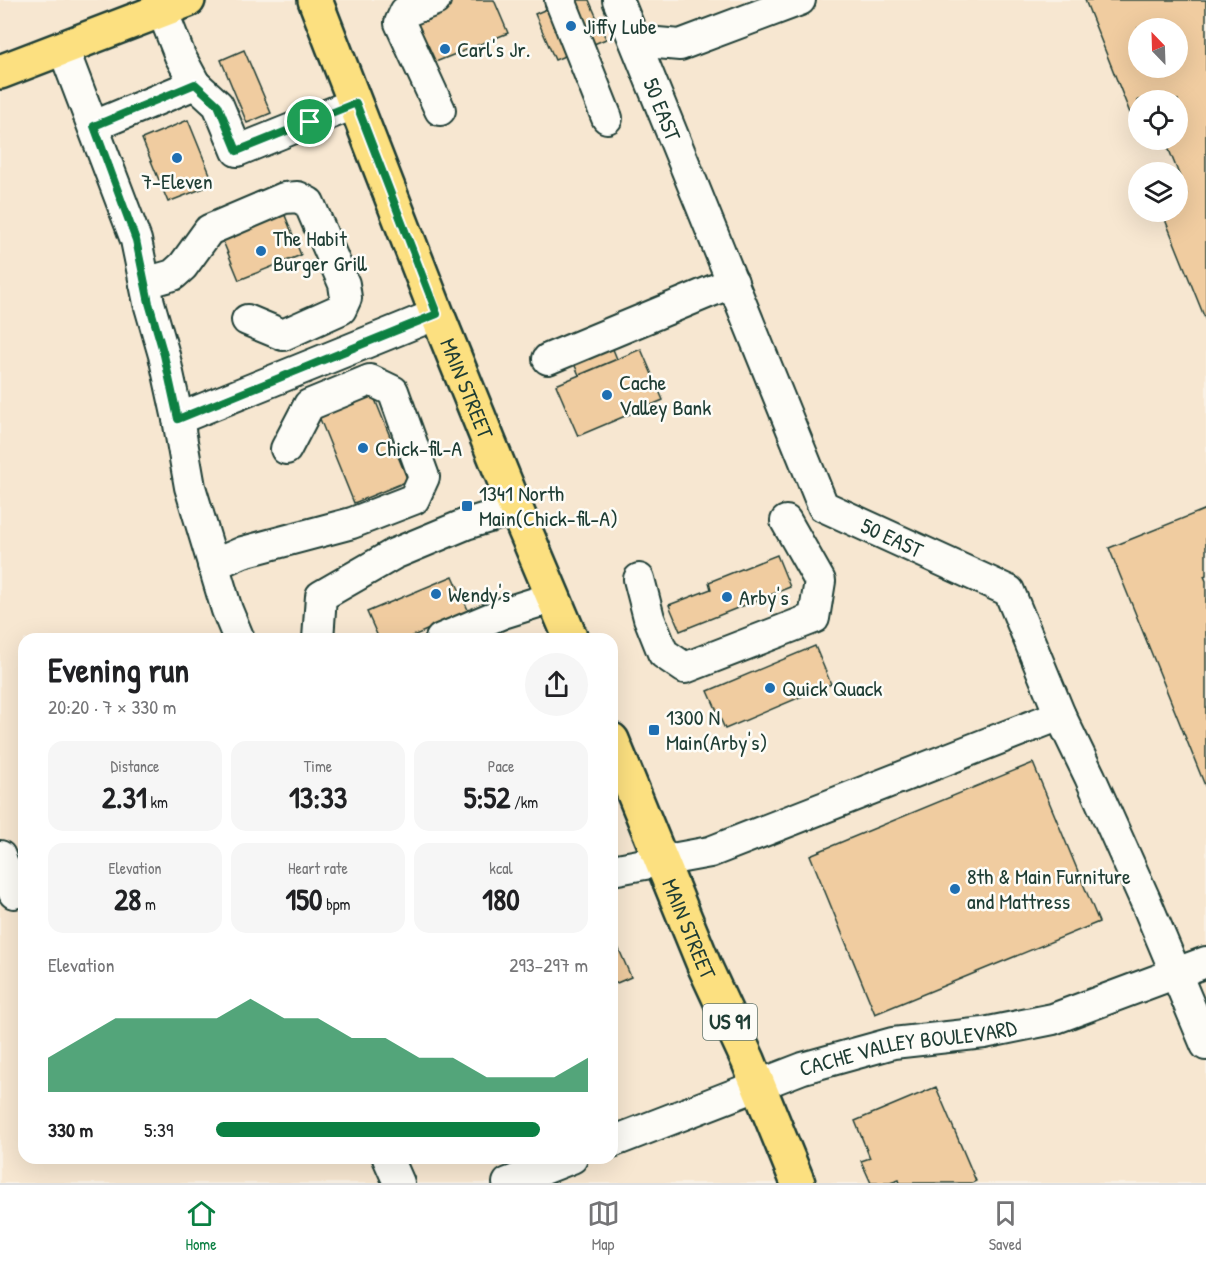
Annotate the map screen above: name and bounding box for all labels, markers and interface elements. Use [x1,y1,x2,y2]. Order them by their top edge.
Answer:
place label: Jiffy Lube [583,11,657,41]
north arrow [1128,18,1188,78]
map controls [1128,18,1188,222]
marker: Jiffy Lube [564,19,578,33]
place label: Carl's Jr. [457,34,530,64]
marker: Carl's Jr. [438,42,452,56]
street label: 50 EAST [636,74,689,146]
button: locate [1128,90,1188,150]
pin [284,96,335,147]
icon: arrive [293,105,326,138]
marker: 7-Eleven [170,151,184,165]
button: layers [1128,162,1188,222]
place label: 7-Eleven [141,166,213,196]
place label: The Habit Burger Grill [273,223,367,278]
marker: The Habit Burger Grill [254,244,268,258]
street label: MAIN STREET [433,334,501,444]
place label: Cache Valley Bank [619,367,711,422]
marker: Cache Valley Bank [600,388,614,402]
place label: Chick-fil-A [375,433,462,463]
marker: Chick-fil-A [356,441,370,455]
place label: 1341 North Main(Chick-fil-A) [479,478,618,533]
marker: 1341 North Main(Chick-fil-A) [460,499,474,513]
street label: 50 EAST [856,510,929,565]
place label: Wendy's [448,579,510,609]
place label: Arby's [739,582,789,612]
marker: Wendy's [429,587,443,601]
marker: Arby's [720,590,734,604]
text: Evening run [48,648,189,692]
button: share [525,653,588,716]
place label: Quick Quack [782,673,882,703]
marker: Quick Quack [763,681,777,695]
text: 20:20 · 7 × 330 m [48,693,176,720]
place label: 1300 N Main(Arby's) [666,702,768,757]
marker: 1300 N Main(Arby's) [647,723,661,737]
text: Distance [111,755,159,777]
text: Time [304,755,332,777]
text: Pace [488,755,514,777]
text: 2.31 [102,777,147,817]
text: 13:33 [289,777,347,817]
text: 5:52 [464,777,510,817]
text: km [147,791,168,813]
text: /km [510,791,538,813]
text: Elevation [108,857,162,879]
text: Heart rate [288,857,348,879]
text: kcal [489,857,513,879]
place label: 8th & Main Furniture and Mattress [967,861,1131,916]
street label: MAIN STREET [655,874,724,985]
text: 28 [114,879,141,919]
text: 150 [285,879,323,919]
text: 180 [482,879,520,919]
marker: 8th & Main Furniture and Mattress [948,882,962,896]
text: m [141,893,156,915]
text: bpm [323,893,351,915]
text: Elevation [48,951,114,978]
text: 293–297 m [509,951,588,978]
road number: US 91 [703,1004,757,1040]
street label: CACHE VALLEY BOULEVARD [796,1012,1020,1083]
text: 330 m [48,1116,93,1143]
text: 5:39 [144,1116,173,1143]
tab: Home [185,1197,218,1255]
tab: Map [587,1197,620,1255]
tab: Saved [989,1197,1022,1255]

